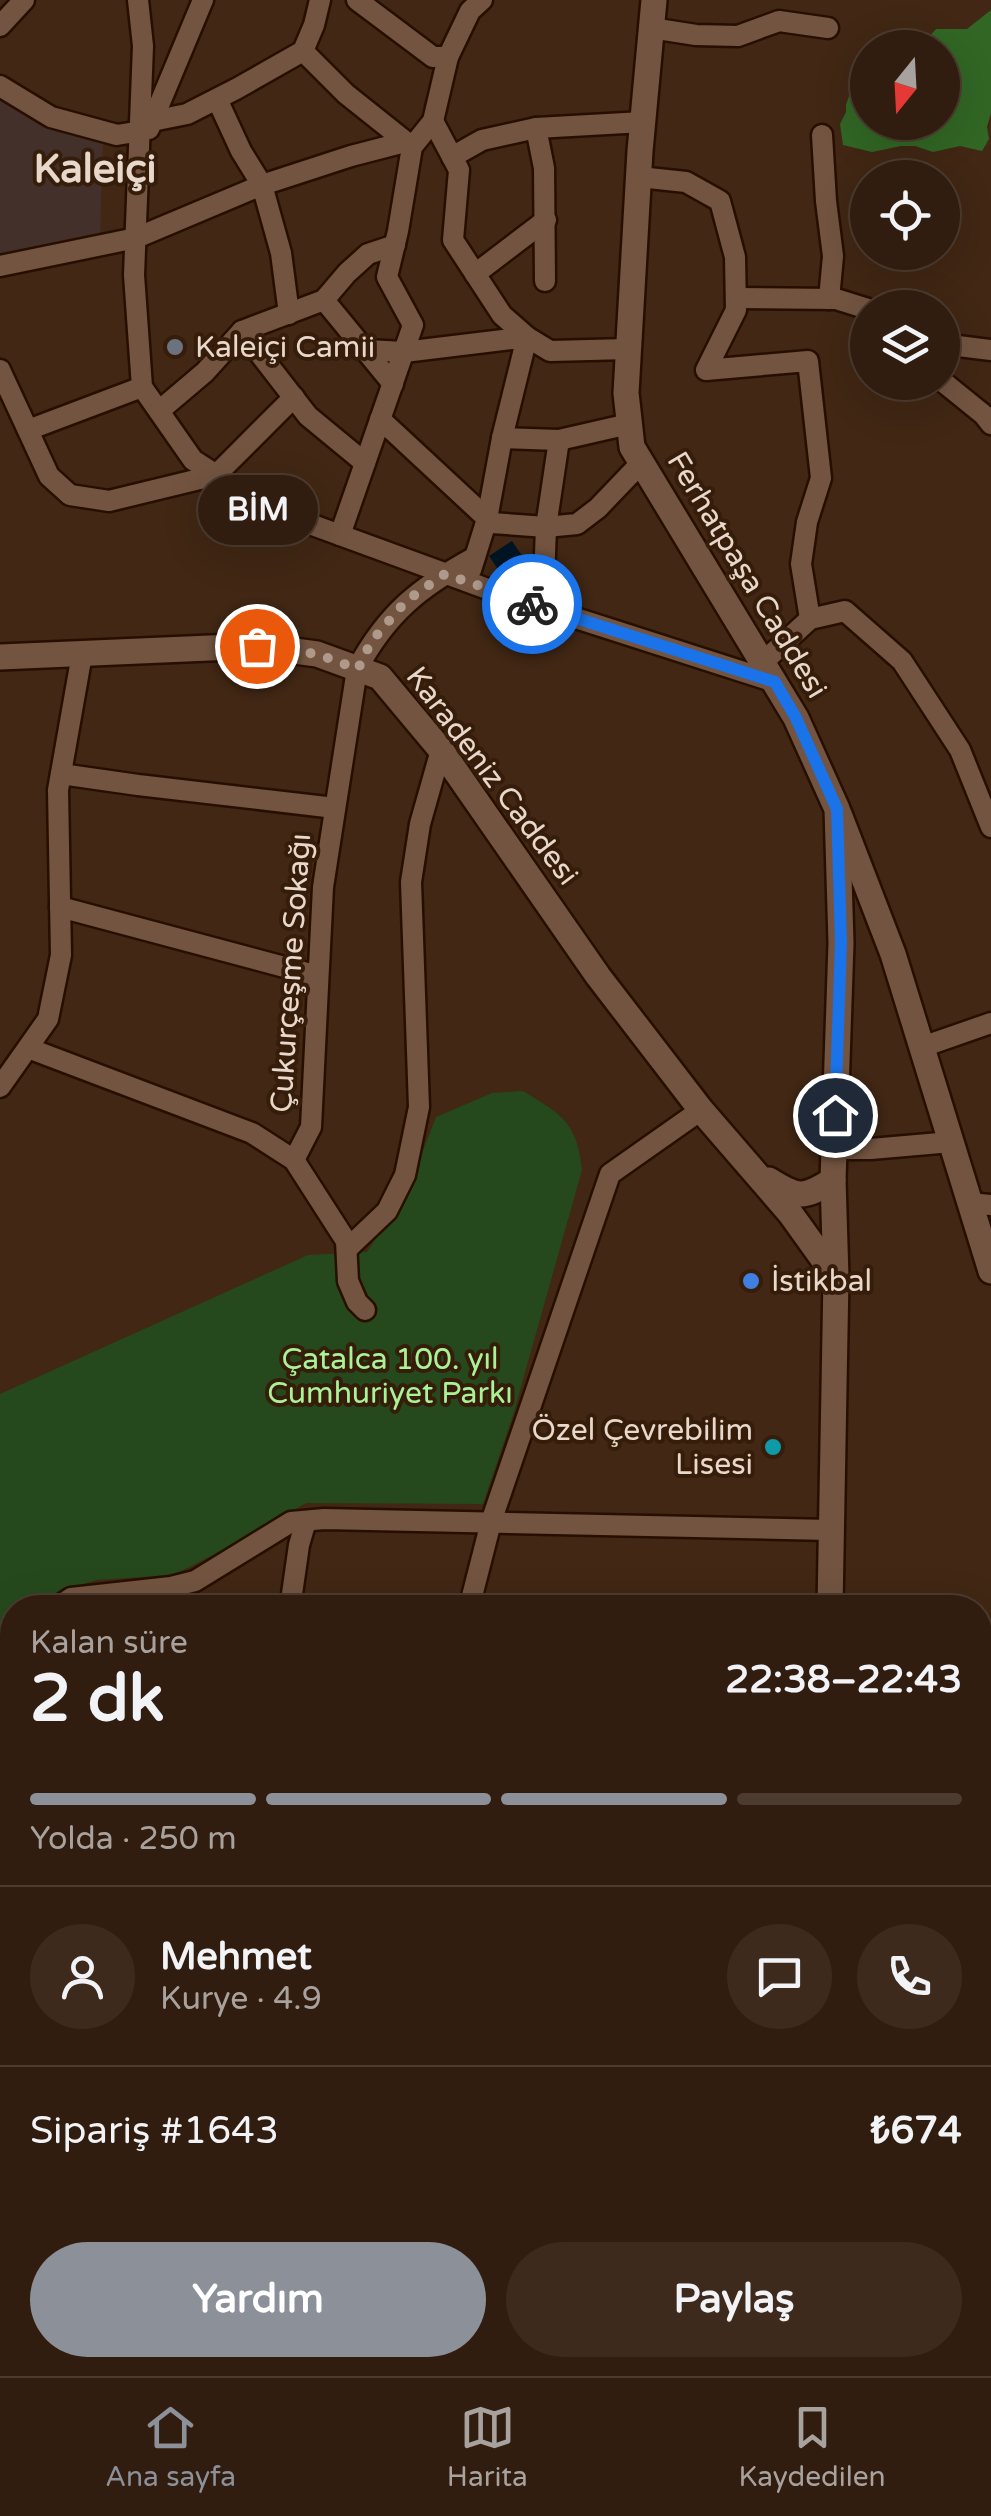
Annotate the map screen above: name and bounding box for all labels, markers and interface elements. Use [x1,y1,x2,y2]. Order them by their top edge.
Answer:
north arrow [850,30,960,140]
map controls [850,30,960,400]
district label: Kaleiçi [33,145,157,193]
button: locate [850,160,960,270]
button: layers [850,290,960,400]
place label: Kaleiçi Camii [195,329,375,366]
marker: Kaleiçi Camii [164,336,186,358]
street label: Ferhatpaşa Caddesi [659,445,835,705]
callout: BİM [197,476,317,546]
text: BİM [227,491,289,529]
courier [482,554,582,654]
icon: bike [505,577,560,632]
pin [215,604,300,689]
icon: bag [230,619,285,674]
street label: Karadeniz Caddesi [398,659,586,893]
street label: Çukurçeşme Sokağı [263,832,319,1114]
pin [793,1073,878,1158]
icon: home [808,1088,863,1143]
place label: İstikbal [771,1263,872,1300]
marker: İstikbal [740,1270,762,1292]
park label: Çatalca 100. yıl Cumhuriyet Parkı [267,1341,513,1412]
place label: Özel Çevrebilim Lisesi [531,1412,753,1483]
marker: Özel Çevrebilim Lisesi [762,1436,784,1458]
text: Kalan süre [30,1624,188,1662]
text: 22:38–22:43 [725,1657,962,1703]
text: 2 dk [30,1660,164,1739]
text: Yolda · 250 m [30,1820,237,1858]
button: person [30,1924,135,2029]
button: chat [727,1924,832,2029]
button: phone [857,1924,962,2029]
text: Mehmet [160,1934,312,1980]
text: Kurye · 4.9 [160,1980,322,2018]
text: Sipariş #1643 [30,2108,279,2154]
text: ₺674 [870,2108,962,2154]
button: Yardım [30,2242,486,2357]
button: Paylaş [506,2242,962,2357]
tab: Ana sayfa [105,2400,236,2494]
tab: Harita [447,2400,528,2494]
tab: Kaydedilen [739,2400,886,2494]

